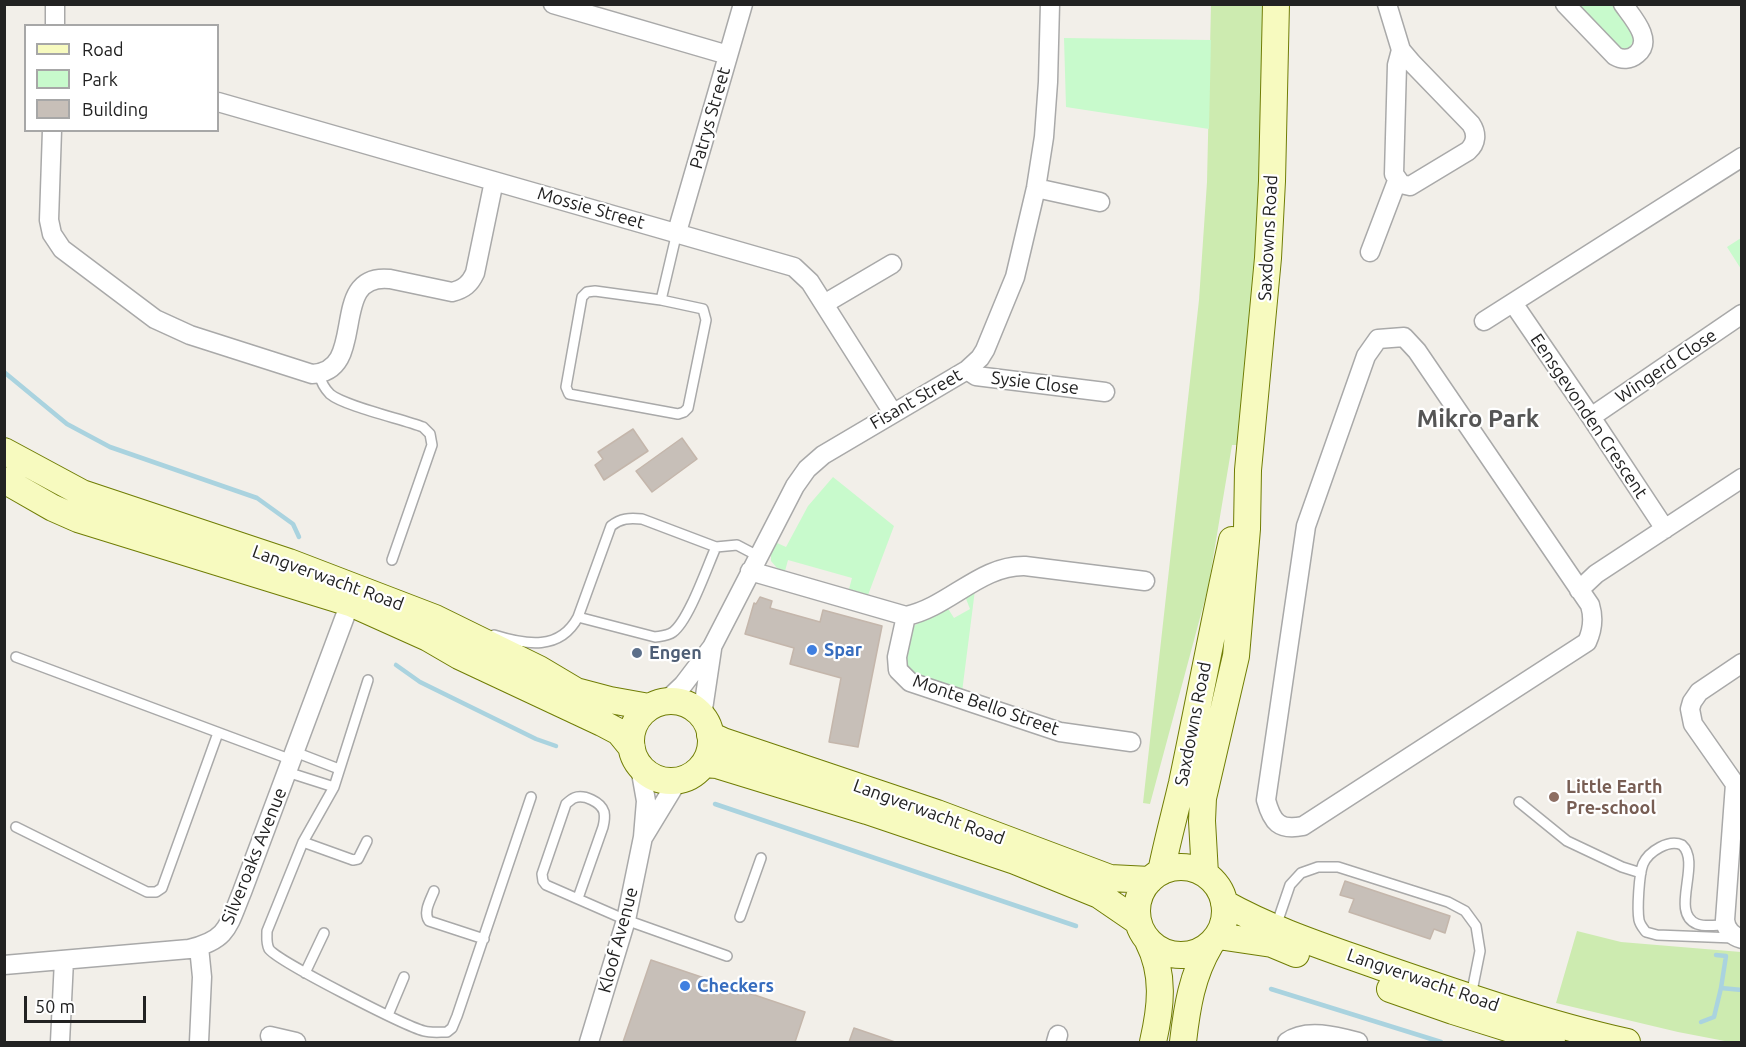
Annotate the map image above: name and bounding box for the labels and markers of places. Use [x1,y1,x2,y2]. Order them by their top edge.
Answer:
place label: Spar [824,639,862,661]
place label: Engen [649,642,702,664]
marker: Spar [805,643,819,657]
marker: Engen [630,646,644,660]
place label: Little Earth Pre-school [1566,776,1663,818]
marker: Little Earth Pre-school [1547,790,1561,804]
place label: Checkers [697,975,774,997]
marker: Checkers [678,979,692,993]

